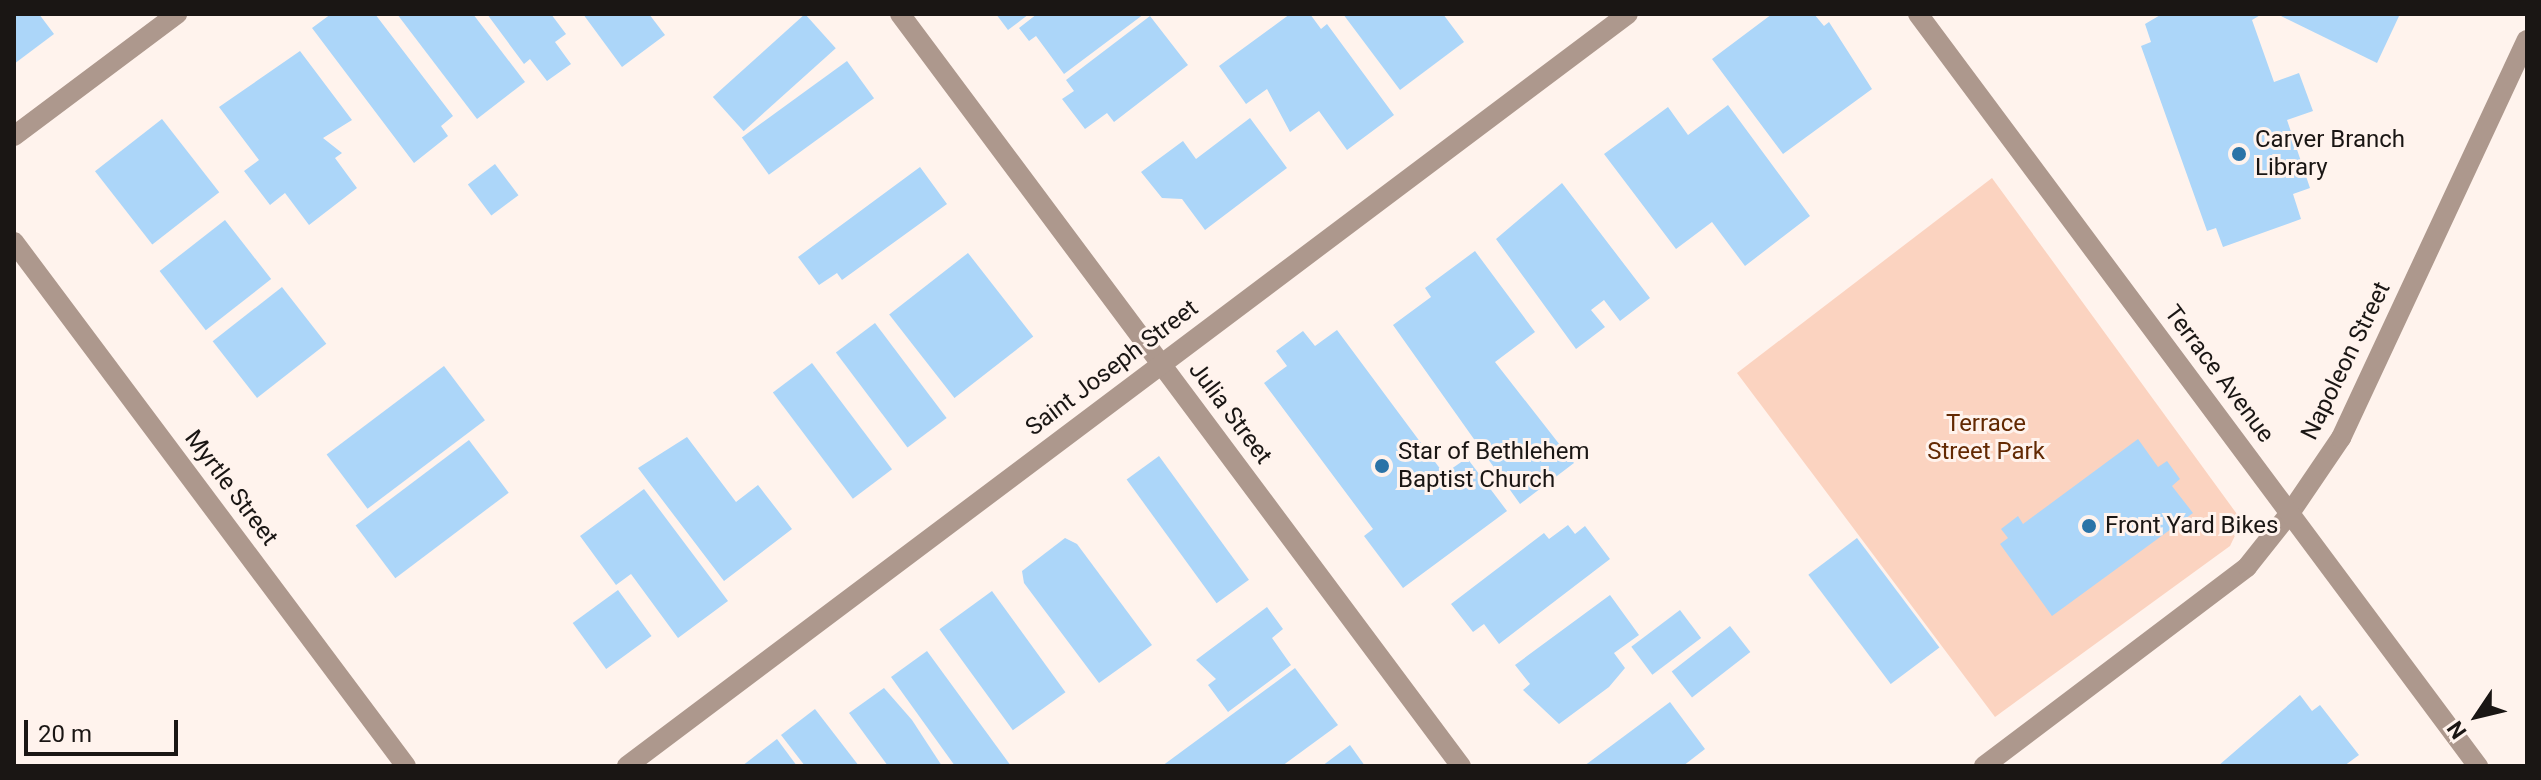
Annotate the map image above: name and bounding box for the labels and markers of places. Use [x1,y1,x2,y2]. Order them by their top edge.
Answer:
place label: Carver Branch Library [2255,126,2405,182]
marker: Carver Branch Library [2230,145,2248,163]
place label: Star of Bethlehem Baptist Church [1398,438,1590,494]
marker: Star of Bethlehem Baptist Church [1373,457,1391,475]
place label: Front Yard Bikes [2105,512,2278,540]
marker: Front Yard Bikes [2080,517,2098,535]

